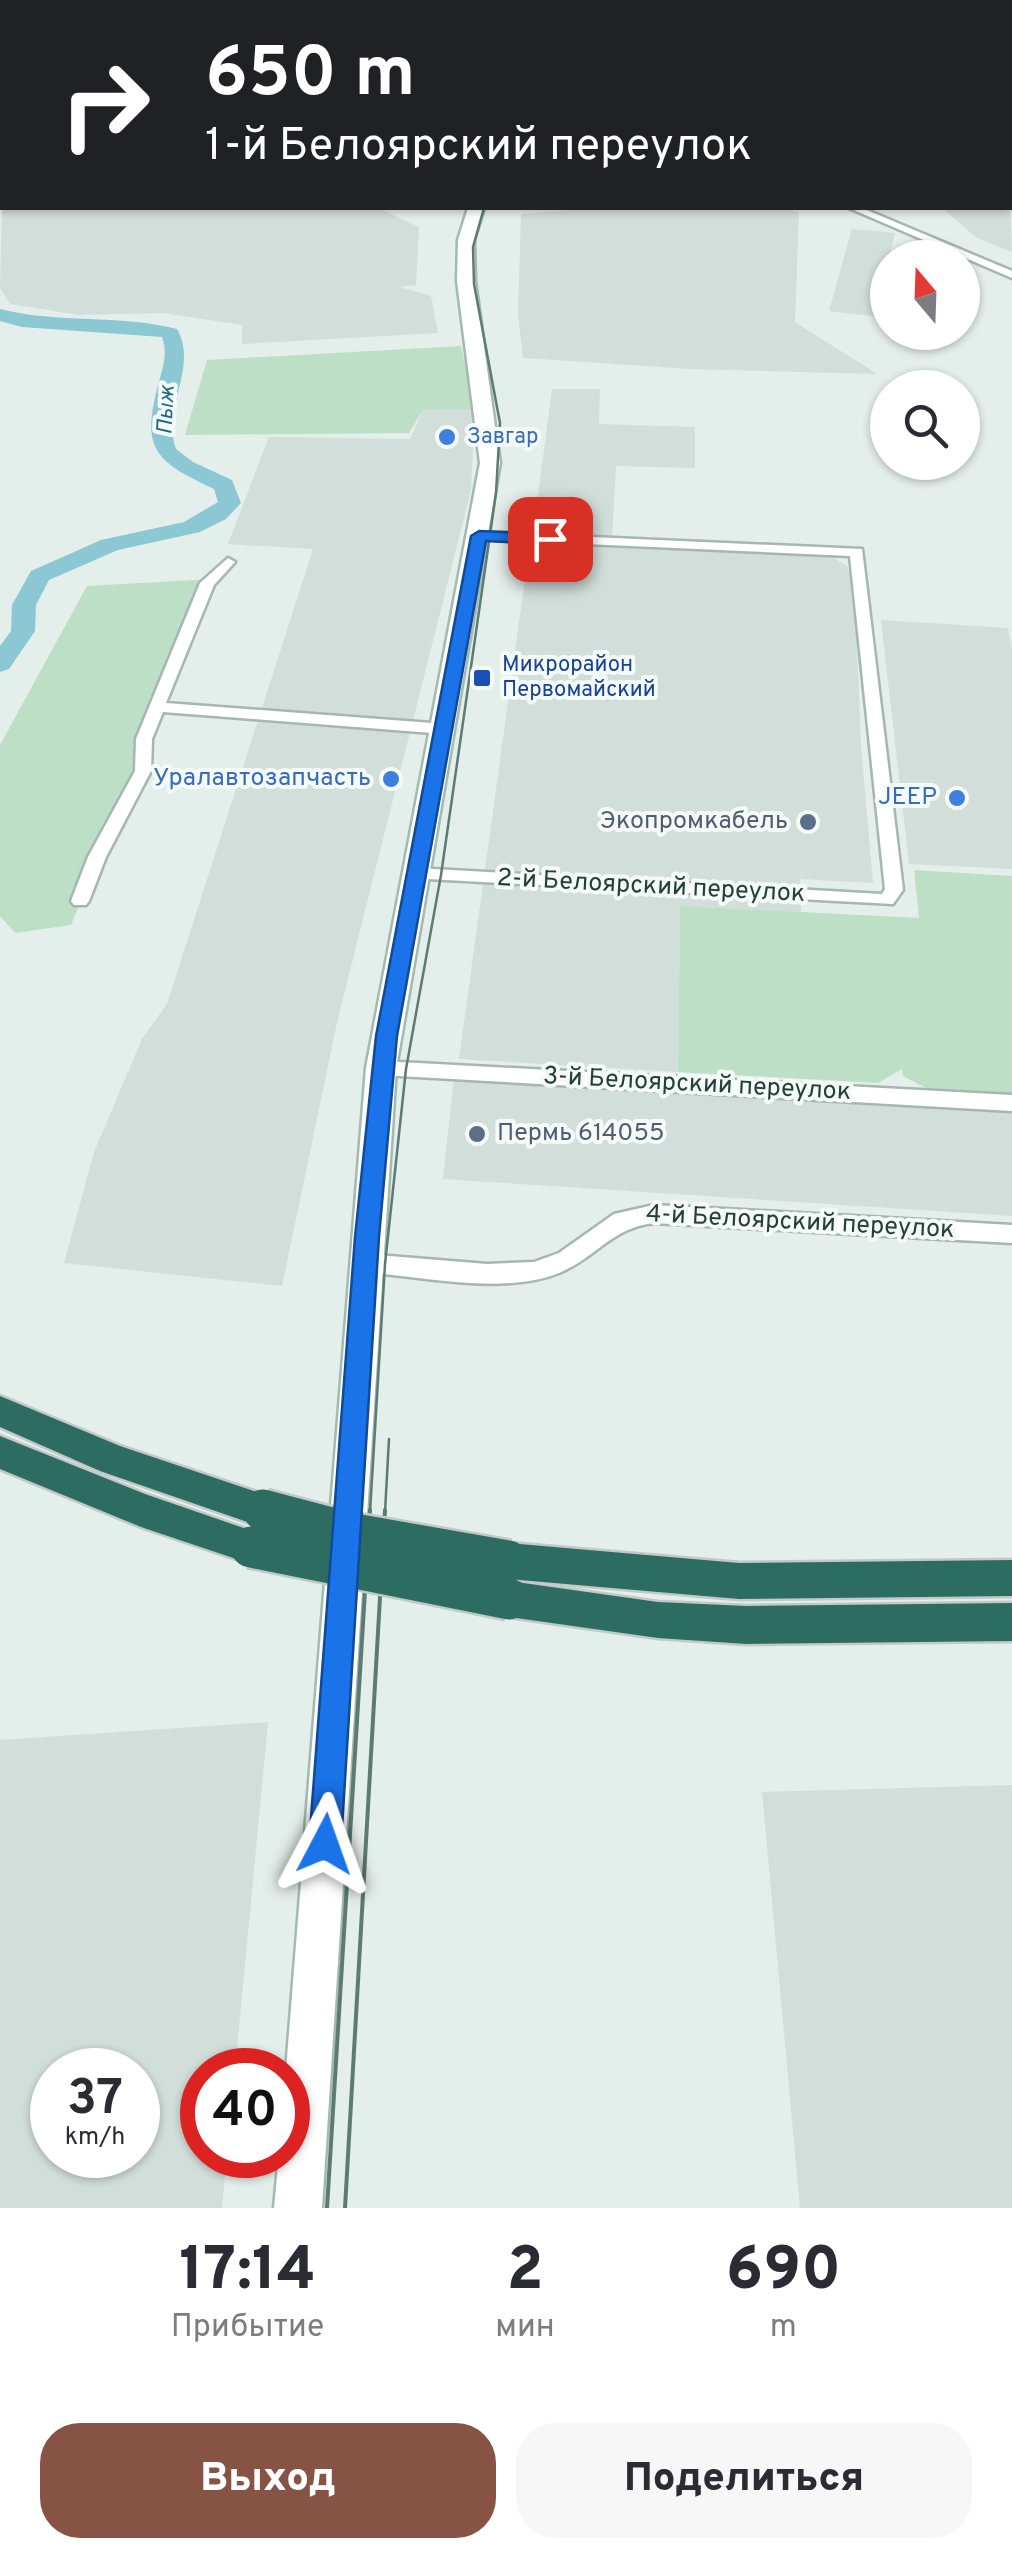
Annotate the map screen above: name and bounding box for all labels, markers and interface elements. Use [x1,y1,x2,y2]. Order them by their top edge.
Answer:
text: 650 m [205,32,416,121]
icon: right [40,40,170,170]
text: 1-й Белоярский переулок [205,119,752,176]
north arrow [870,240,980,350]
map controls [870,240,980,480]
button: search [870,370,980,480]
water label: Пыж [152,384,182,435]
place label: Завгар [467,424,538,451]
marker: Завгар [436,426,458,448]
pin [508,497,593,582]
icon: arrive [523,512,578,567]
place label: Микрорайон Первомайский [502,652,656,704]
marker: Микрорайон Первомайский [471,667,493,689]
place label: Уралавтозапчасть [153,763,371,795]
marker: Уралавтозапчасть [380,768,402,790]
place label: JEEP [878,782,937,814]
marker: JEEP [946,787,968,809]
place label: Экопромкабель [600,806,788,838]
marker: Экопромкабель [797,811,819,833]
street label: 2-й Белоярский переулок [496,863,806,911]
street label: 3-й Белоярский переулок [542,1061,852,1109]
place label: Пермь 614055 [497,1118,664,1150]
marker: Пермь 614055 [466,1123,488,1145]
street label: 4-й Белоярский переулок [645,1199,955,1247]
position arrow [273,1792,377,1896]
speed limit sign: 40 [180,2048,310,2178]
text: 37 [67,2069,123,2132]
text: km/h [65,2122,125,2154]
text: 17:14 [179,2235,316,2311]
text: 2 [507,2235,543,2311]
text: 690 [726,2235,841,2311]
text: Прибытие [171,2308,324,2348]
text: мин [495,2308,555,2348]
text: m [770,2308,797,2348]
button: Выход [40,2423,496,2538]
button: Поделиться [516,2423,972,2538]

